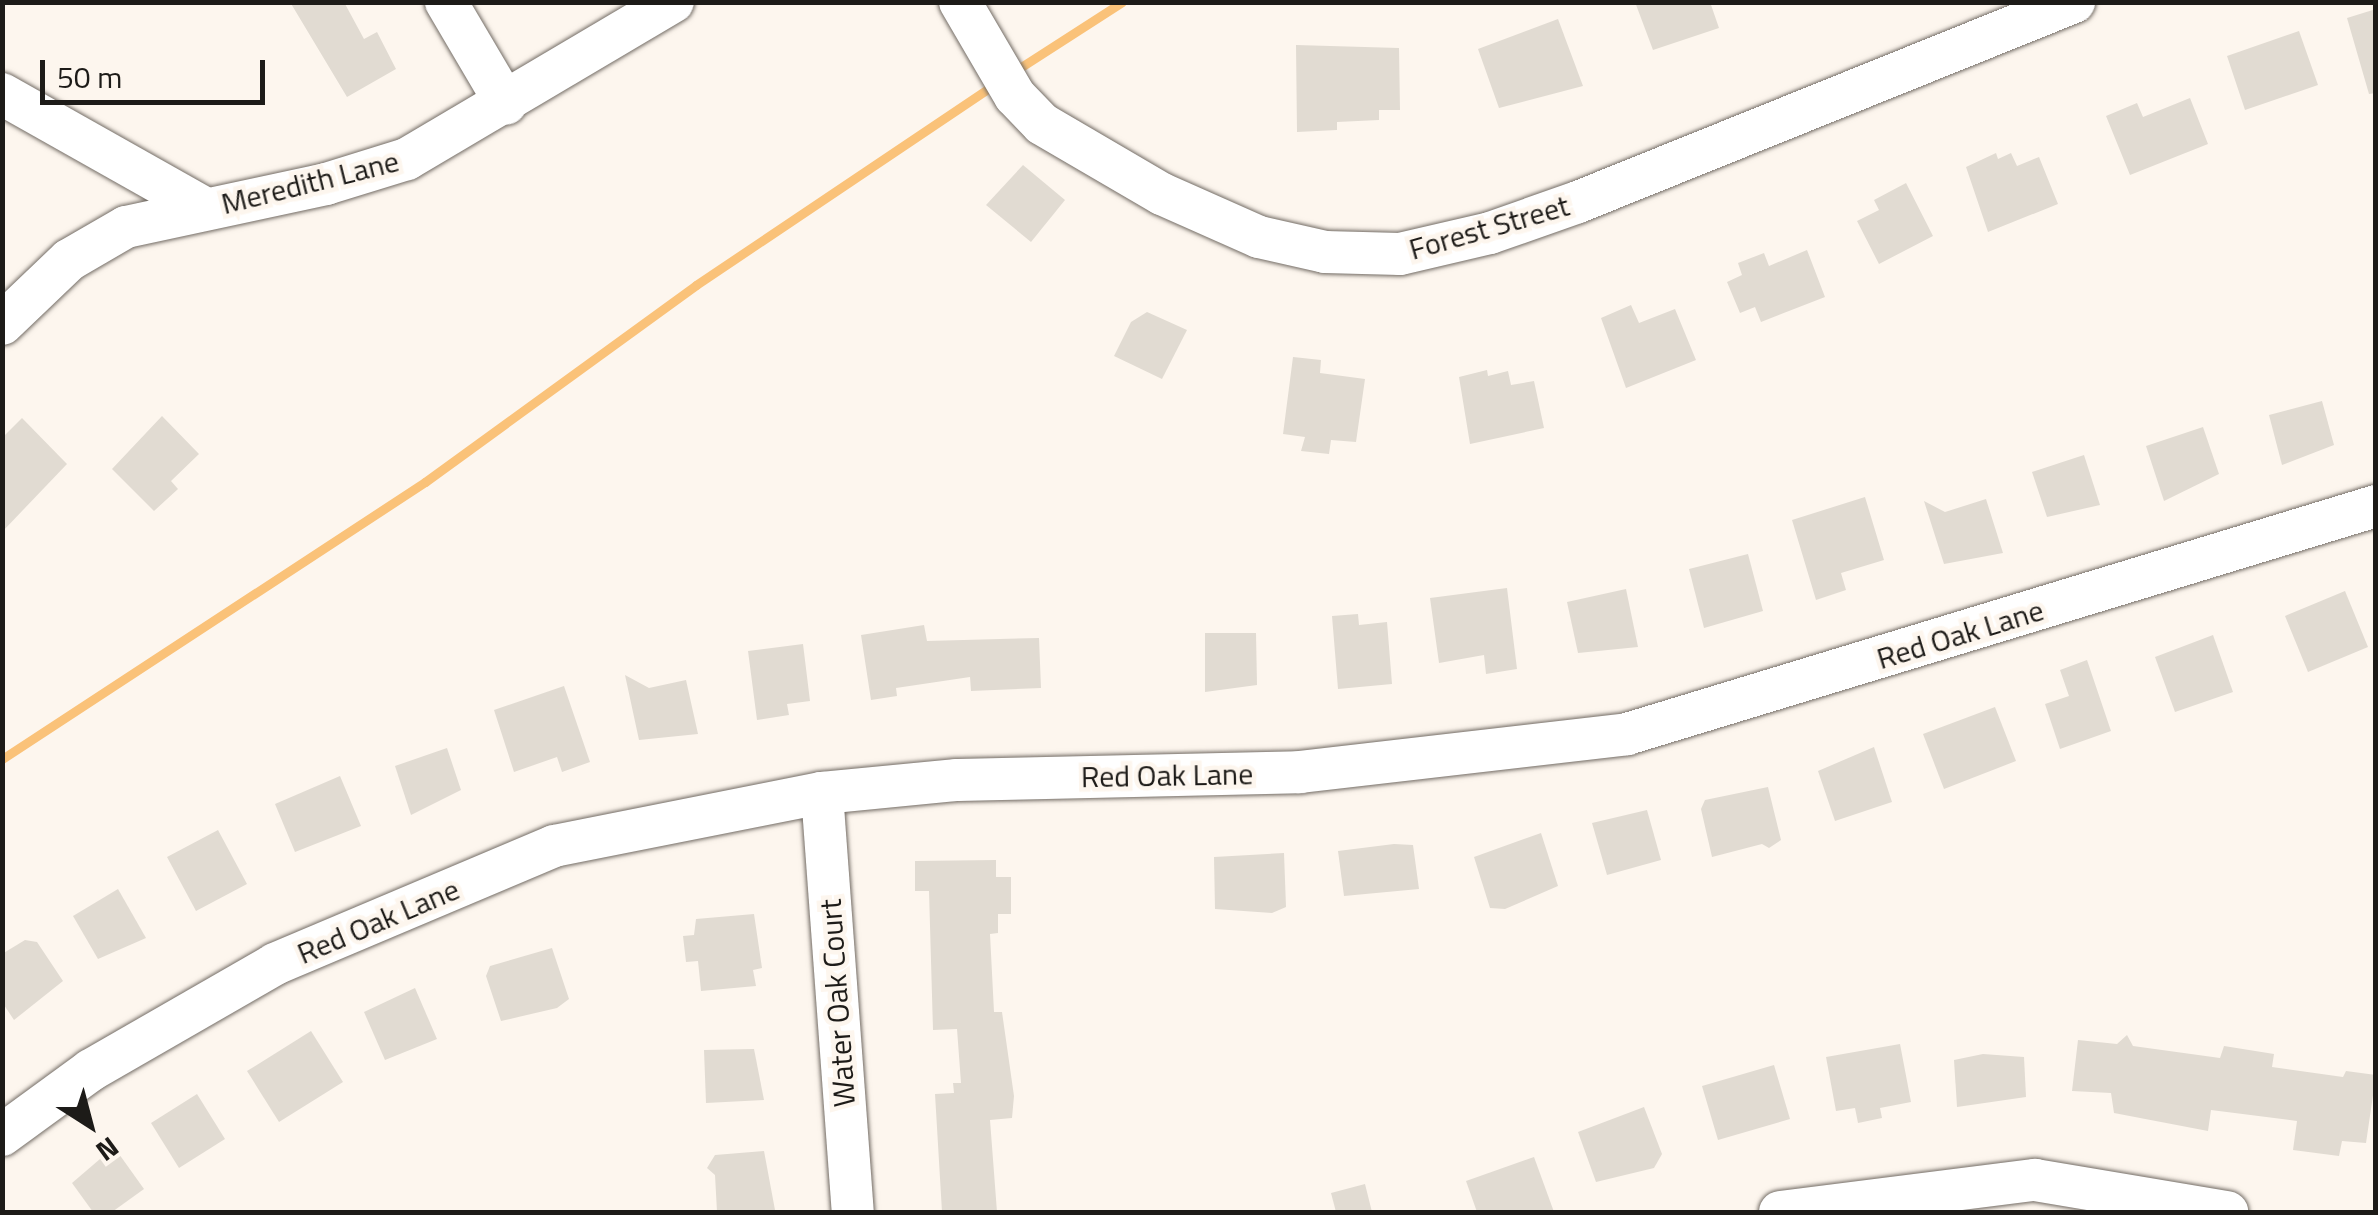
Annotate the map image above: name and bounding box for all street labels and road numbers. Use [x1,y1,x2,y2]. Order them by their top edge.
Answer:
street label: Meredith Lane [217,143,403,221]
street label: Forest Street [1405,187,1573,267]
street label: Red Oak Lane [1872,592,2048,676]
street label: Red Oak Lane [1081,755,1253,795]
street label: Red Oak Lane [292,871,464,971]
street label: Water Oak Court [812,898,862,1108]

